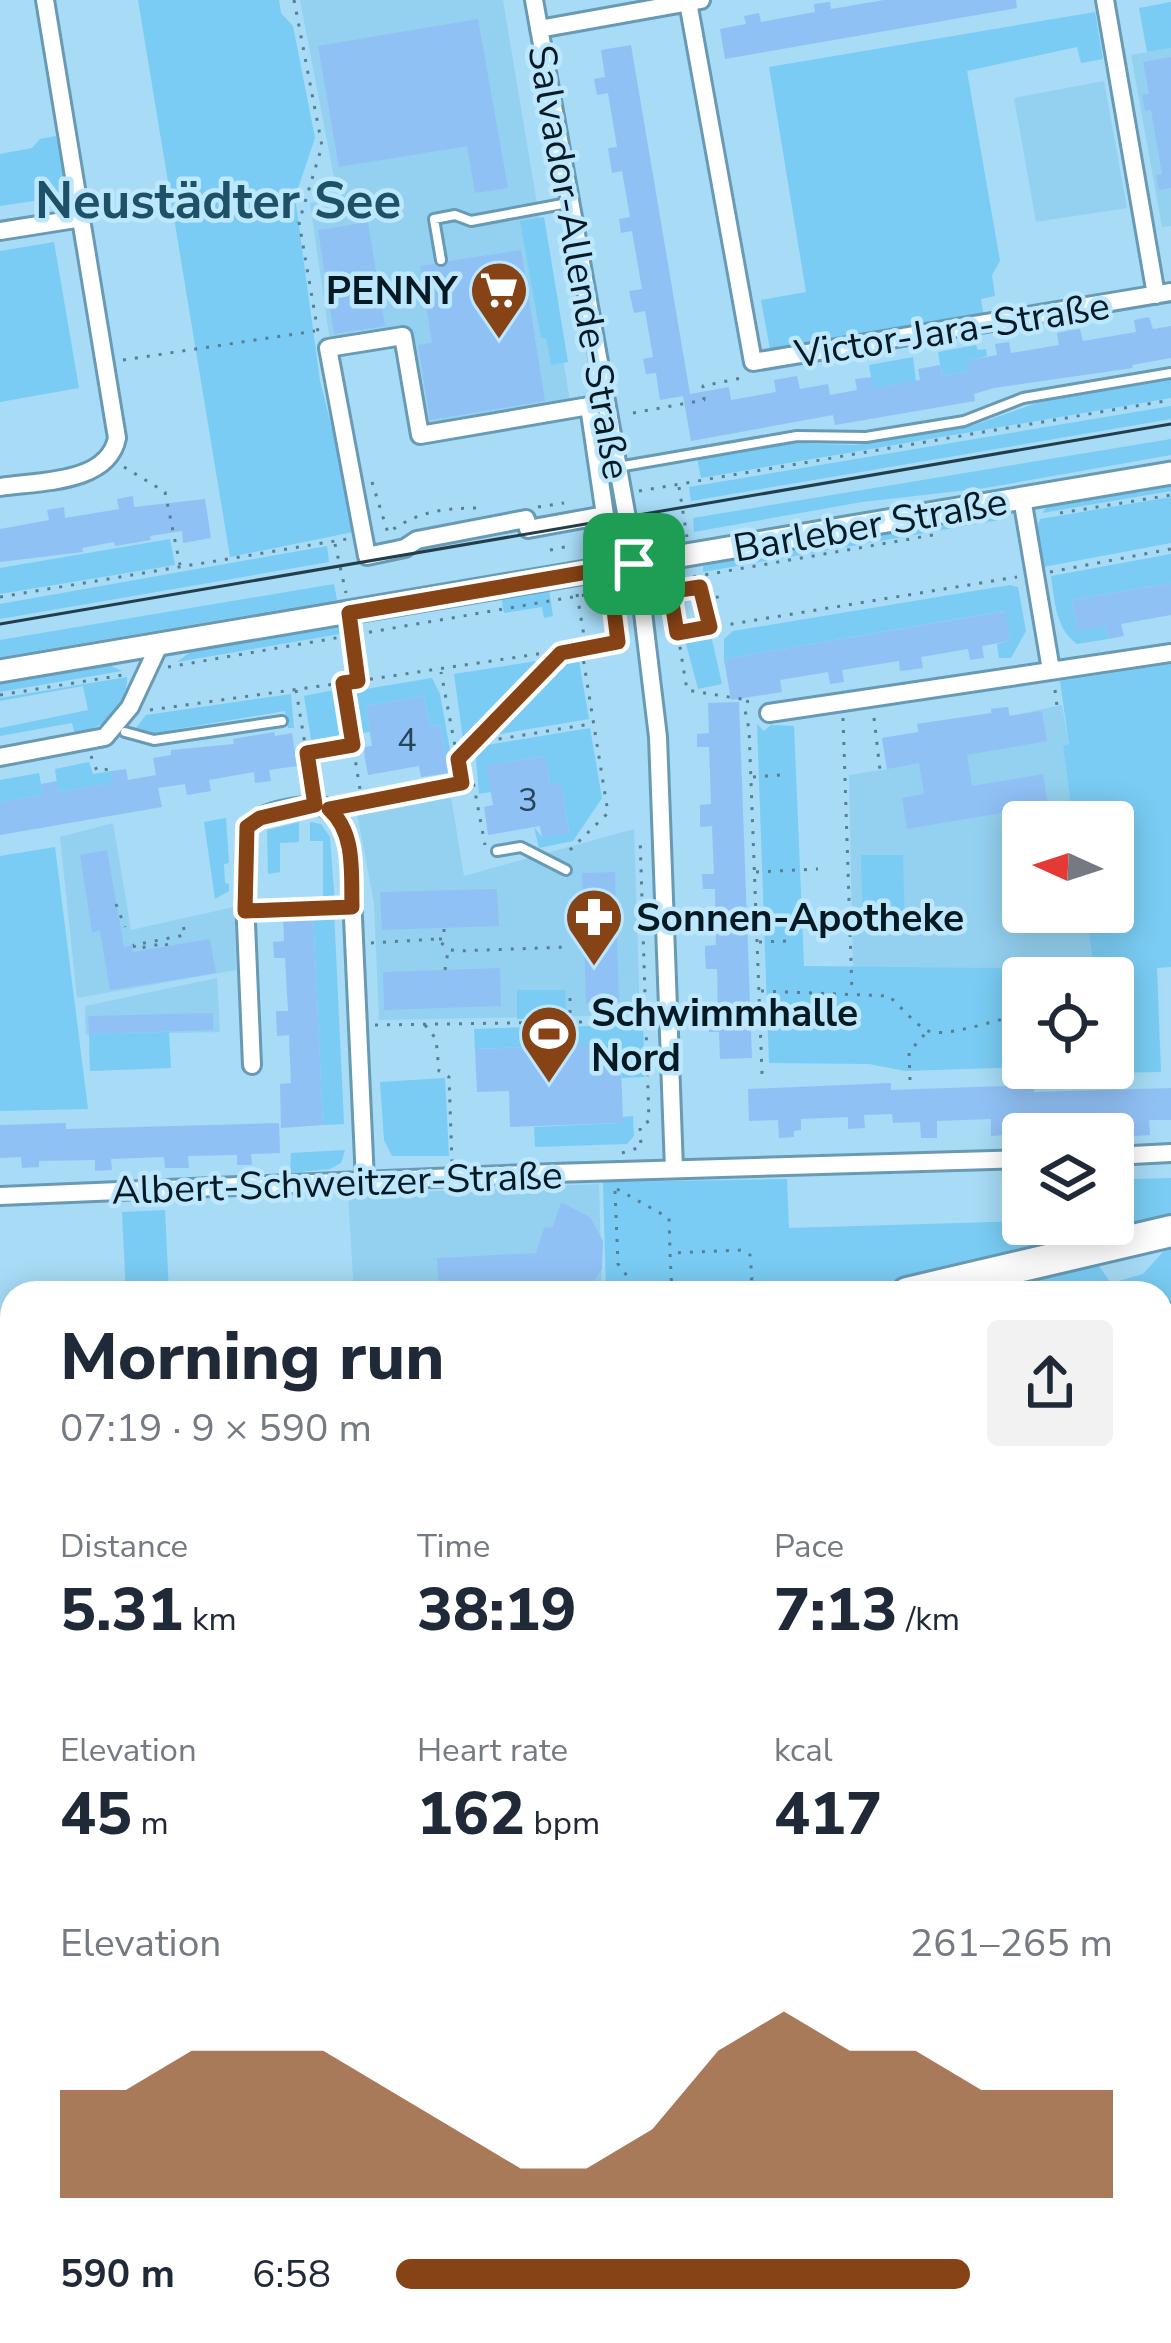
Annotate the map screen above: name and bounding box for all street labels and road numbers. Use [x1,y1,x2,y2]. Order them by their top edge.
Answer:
street label: Salvador-Allende-Straße [514,41,643,484]
street label: Victor-Jara-Straße [790,279,1113,382]
street label: Barleber Straße [729,475,1011,576]
street label: Albert-Schweitzer-Straße [111,1149,564,1218]

